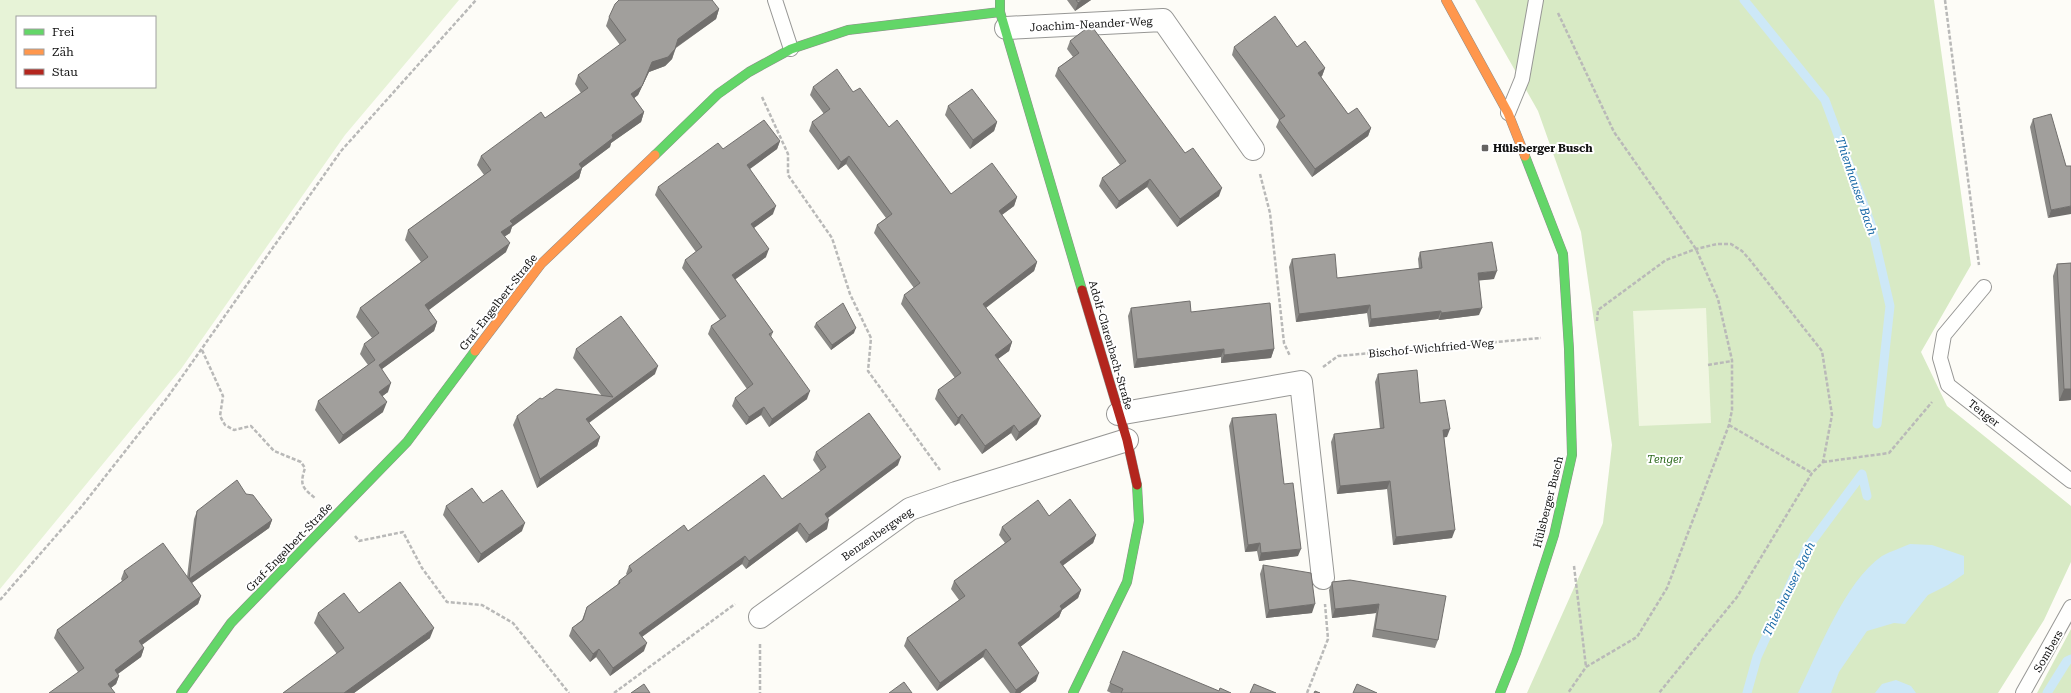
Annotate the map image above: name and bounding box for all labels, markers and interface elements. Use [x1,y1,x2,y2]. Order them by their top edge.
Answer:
street label: Joachim-Neander-Weg [1029,15,1154,34]
legend [16,16,156,88]
text: Frei [52,25,74,39]
text: Zäh [52,45,74,59]
text: Stau [52,65,78,79]
water label: Thienhauser Bach [1833,135,1879,237]
place label: Hülsberger Busch [1493,142,1593,155]
marker: Hülsberger Busch [1480,143,1490,153]
street label: Graf-Engelbert-Straße [457,252,540,353]
street label: Adolf-Clarenbach-Straße [1086,279,1135,411]
street label: Bischof-Wichfried-Weg [1368,336,1495,360]
street label: Tenger [1965,397,2002,430]
park label: Tenger [1647,453,1683,466]
street label: Hülsberger Busch [1531,455,1566,549]
street label: Graf-Engelbert-Straße [244,500,335,594]
street label: Benzenbergweg [839,505,916,564]
water label: Thienhauser Bach [1760,540,1818,638]
street label: Sombers [2031,628,2066,675]

